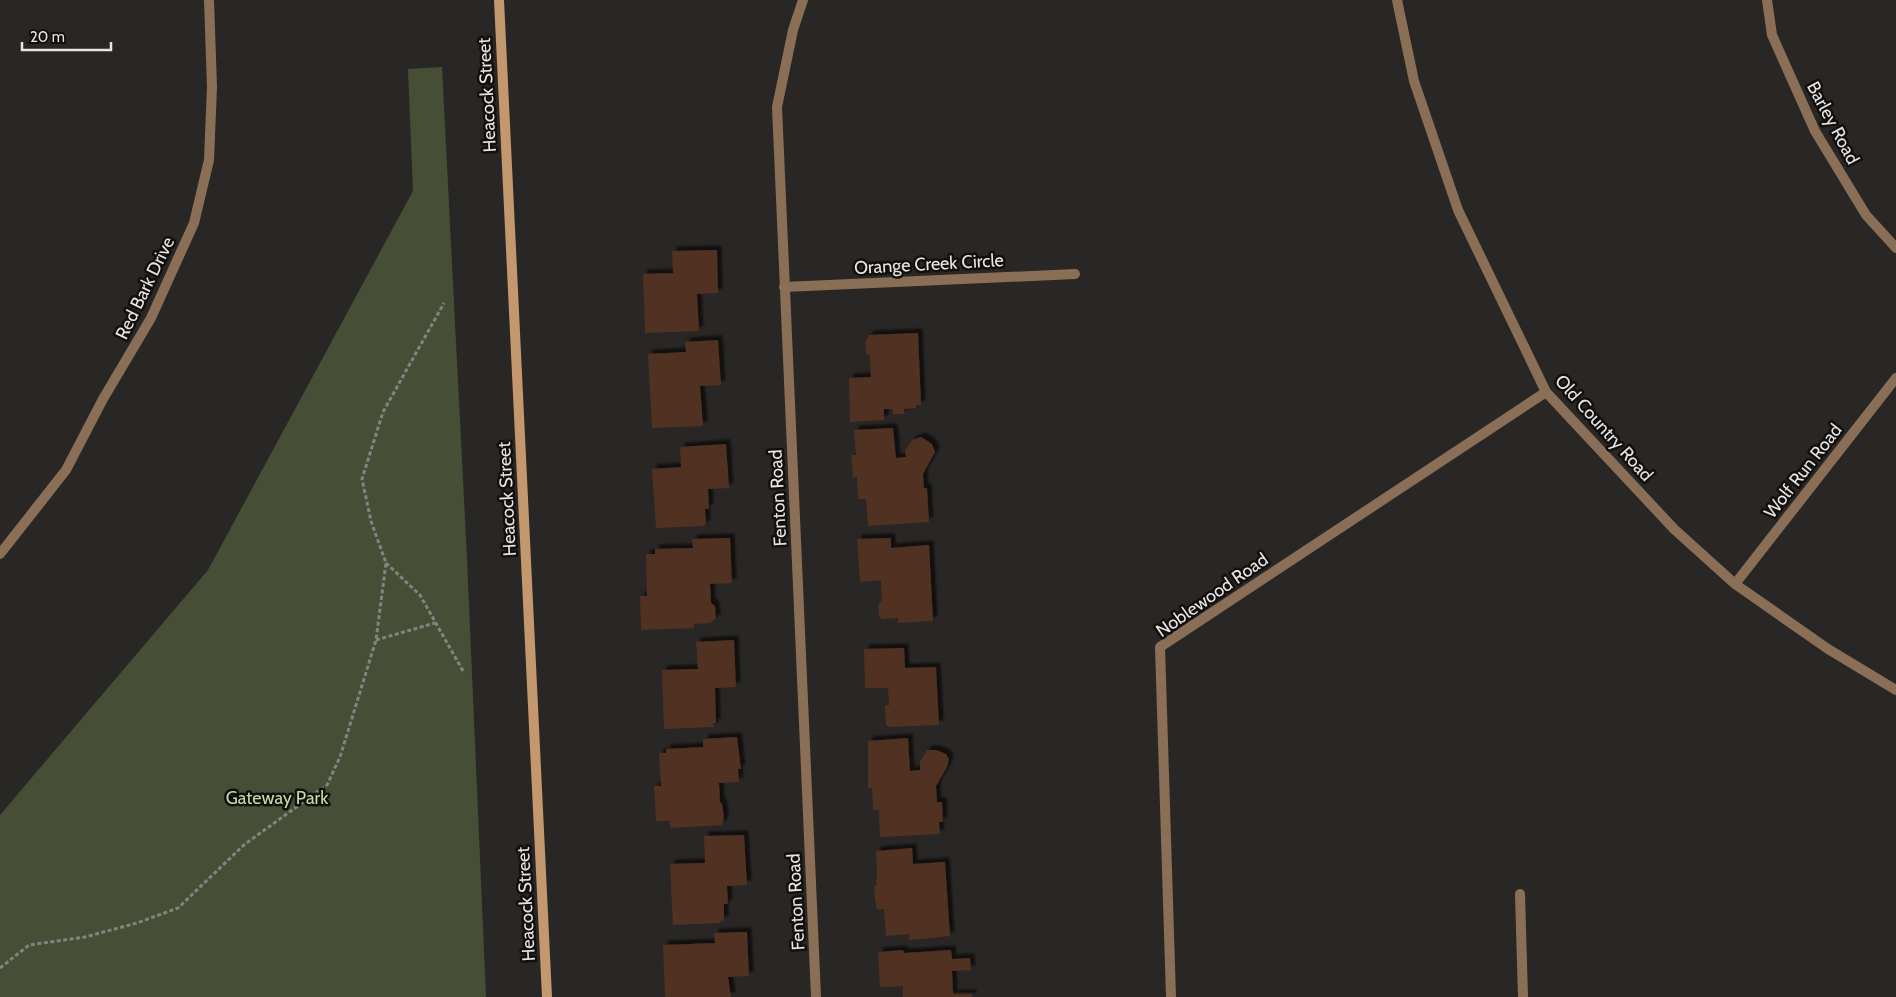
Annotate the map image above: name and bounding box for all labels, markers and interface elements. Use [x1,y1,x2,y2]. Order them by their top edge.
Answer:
scale bar [22,20,111,52]
text: 20 m [30,28,65,46]
street label: Heacock Street [473,37,501,153]
street label: Barley Road [1802,78,1864,168]
street label: Red Bark Drive [111,233,179,343]
street label: Orange Creek Circle [854,249,1004,279]
street label: Old Country Road [1550,370,1658,486]
street label: Wolf Run Road [1759,419,1847,523]
street label: Heacock Street [493,441,521,557]
street label: Fenton Road [764,449,792,547]
street label: Noblewood Road [1152,548,1272,642]
park label: Gateway Park [226,787,329,809]
street label: Heacock Street [512,846,540,962]
street label: Fenton Road [782,853,810,951]

